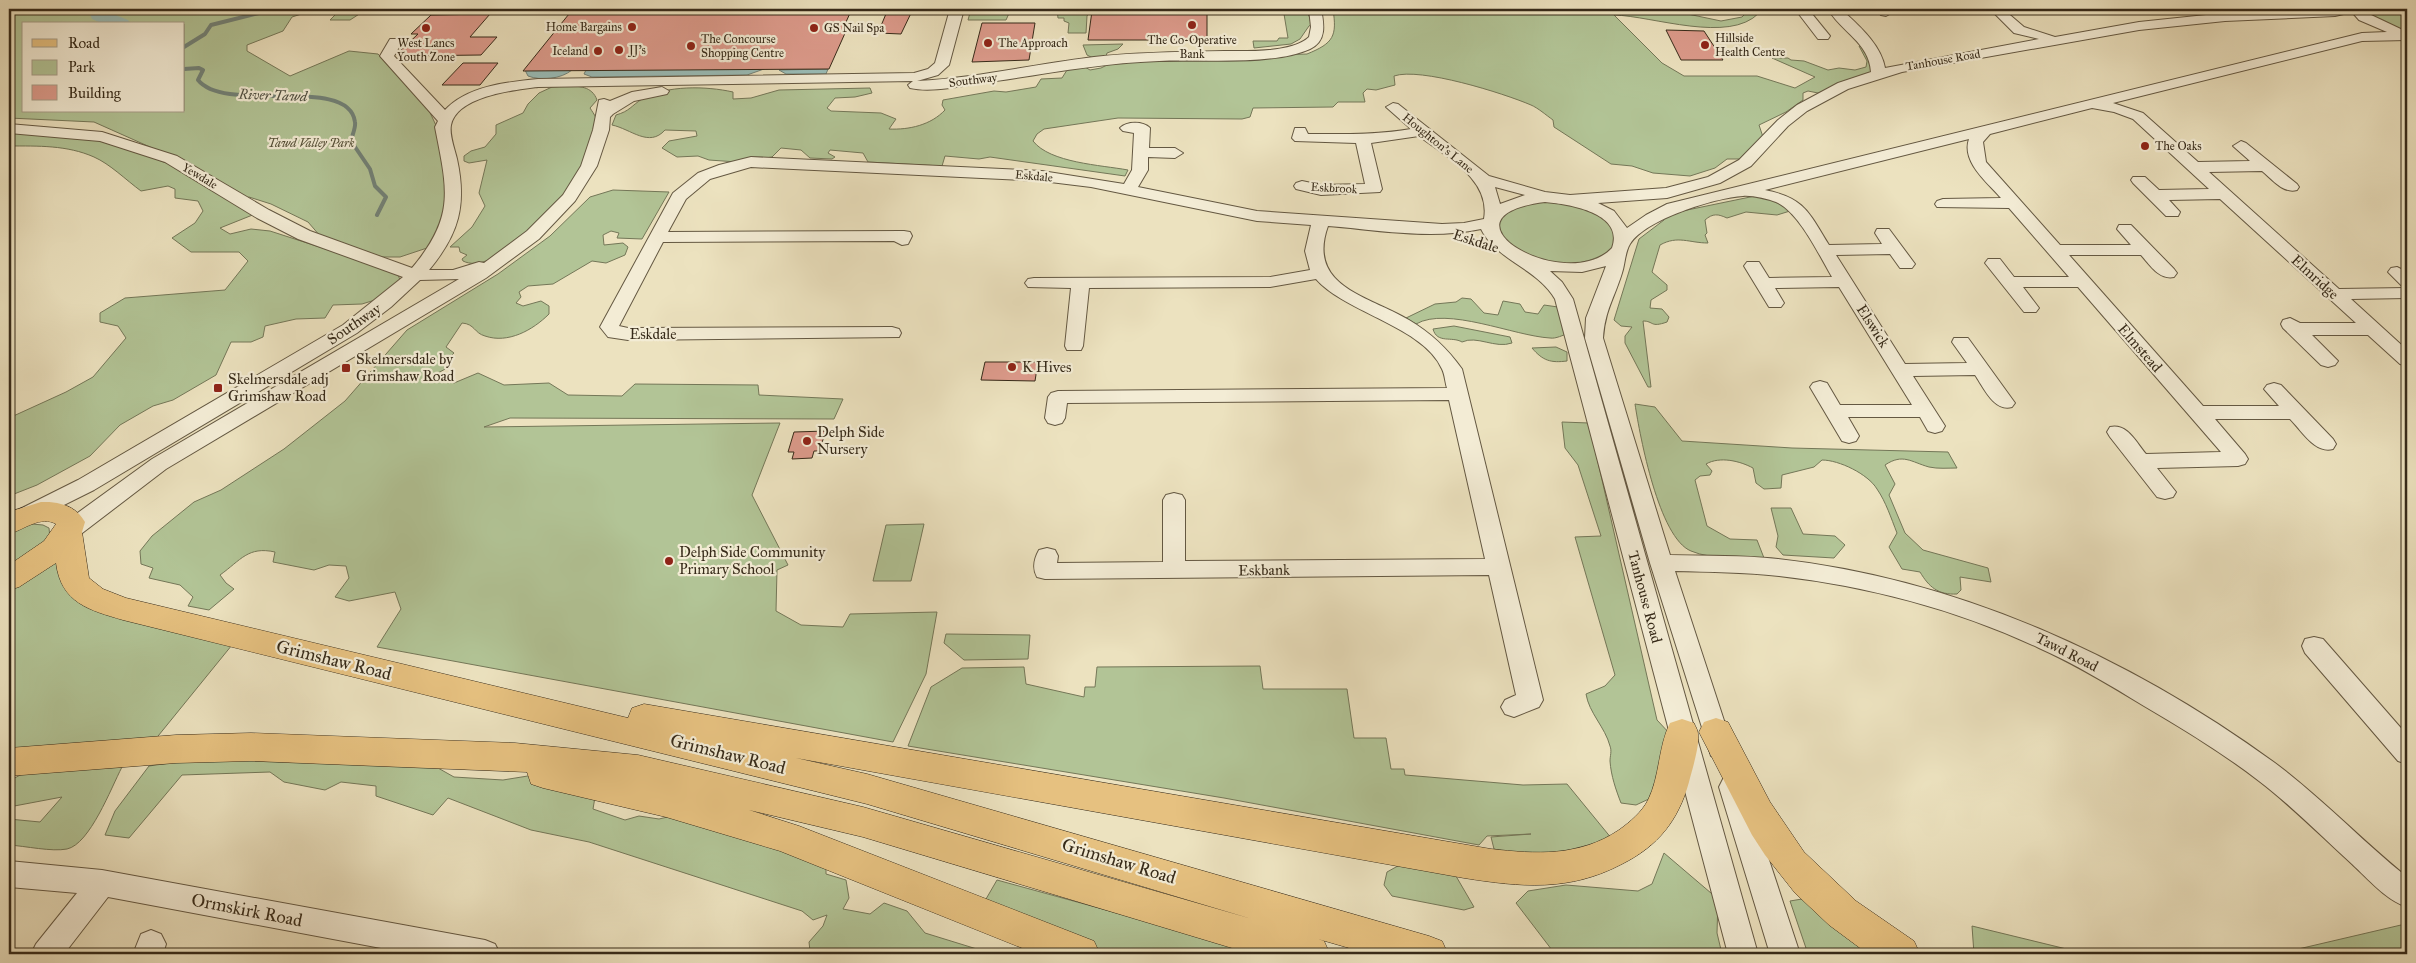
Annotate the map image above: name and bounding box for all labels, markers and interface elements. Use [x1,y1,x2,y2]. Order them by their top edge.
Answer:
marker: The Co-Operative Bank [1186,19,1198,31]
place label: Home Bargains [546,20,622,35]
marker: Home Bargains [626,21,638,33]
place label: GS Nail Spa [824,21,885,35]
legend [22,22,185,112]
marker: West Lancs Youth Zone [420,22,432,34]
marker: GS Nail Spa [808,22,820,34]
place label: Hillside Health Centre [1715,31,1785,59]
place label: The Concourse Shopping Centre [701,32,784,61]
place label: The Co-Operative Bank [1147,33,1237,61]
text: Road [68,34,100,52]
place label: West Lancs Youth Zone [397,36,455,64]
place label: The Approach [998,36,1068,50]
marker: The Approach [982,37,994,49]
marker: Hillside Health Centre [1699,39,1711,51]
marker: The Concourse Shopping Centre [685,40,697,52]
place label: JJ's [627,43,646,58]
place label: Iceland [552,44,588,58]
marker: JJ's [613,44,625,56]
marker: Iceland [592,45,604,57]
street label: Tanhouse Road [1904,47,1982,73]
text: Park [68,58,95,76]
street label: Southway [948,70,998,90]
text: Building [68,84,122,102]
water label: River Tawd [237,86,309,105]
street label: Houghton's Lane [1399,110,1476,177]
park label: Tawd Valley Park [268,136,355,150]
place label: The Oaks [2155,139,2202,153]
marker: The Oaks [2139,140,2151,152]
street label: Yewdale [180,160,220,192]
street label: Eskdale [1015,167,1053,185]
street label: Eskbrook [1310,180,1358,196]
street label: Eskdale [1451,225,1501,257]
street label: Elmridge [2287,251,2343,303]
street label: Southway [324,299,385,348]
street label: Elswick [1853,301,1893,351]
street label: Elmstead [2114,320,2166,376]
street label: Eskdale [629,325,677,343]
place label: Skelmersdale by Grimshaw Road [356,350,455,385]
place label: K Hives [1022,358,1072,376]
marker: K Hives [1006,361,1018,373]
marker: Skelmersdale by Grimshaw Road [340,362,352,374]
place label: Skelmersdale adj Grimshaw Road [228,370,329,405]
marker: Skelmersdale adj Grimshaw Road [212,382,224,394]
place label: Delph Side Nursery [817,423,885,458]
marker: Delph Side Nursery [801,435,813,447]
place label: Delph Side Community Primary School [679,543,826,578]
street label: Tanhouse Road [1624,549,1666,646]
marker: Delph Side Community Primary School [663,555,675,567]
street label: Eskbank [1238,561,1290,579]
street label: Tawd Road [2033,629,2102,676]
street label: Grimshaw Road [274,635,394,685]
street label: Grimshaw Road [668,729,788,779]
street label: Grimshaw Road [1059,833,1179,889]
street label: Ormskirk Road [190,888,304,932]

